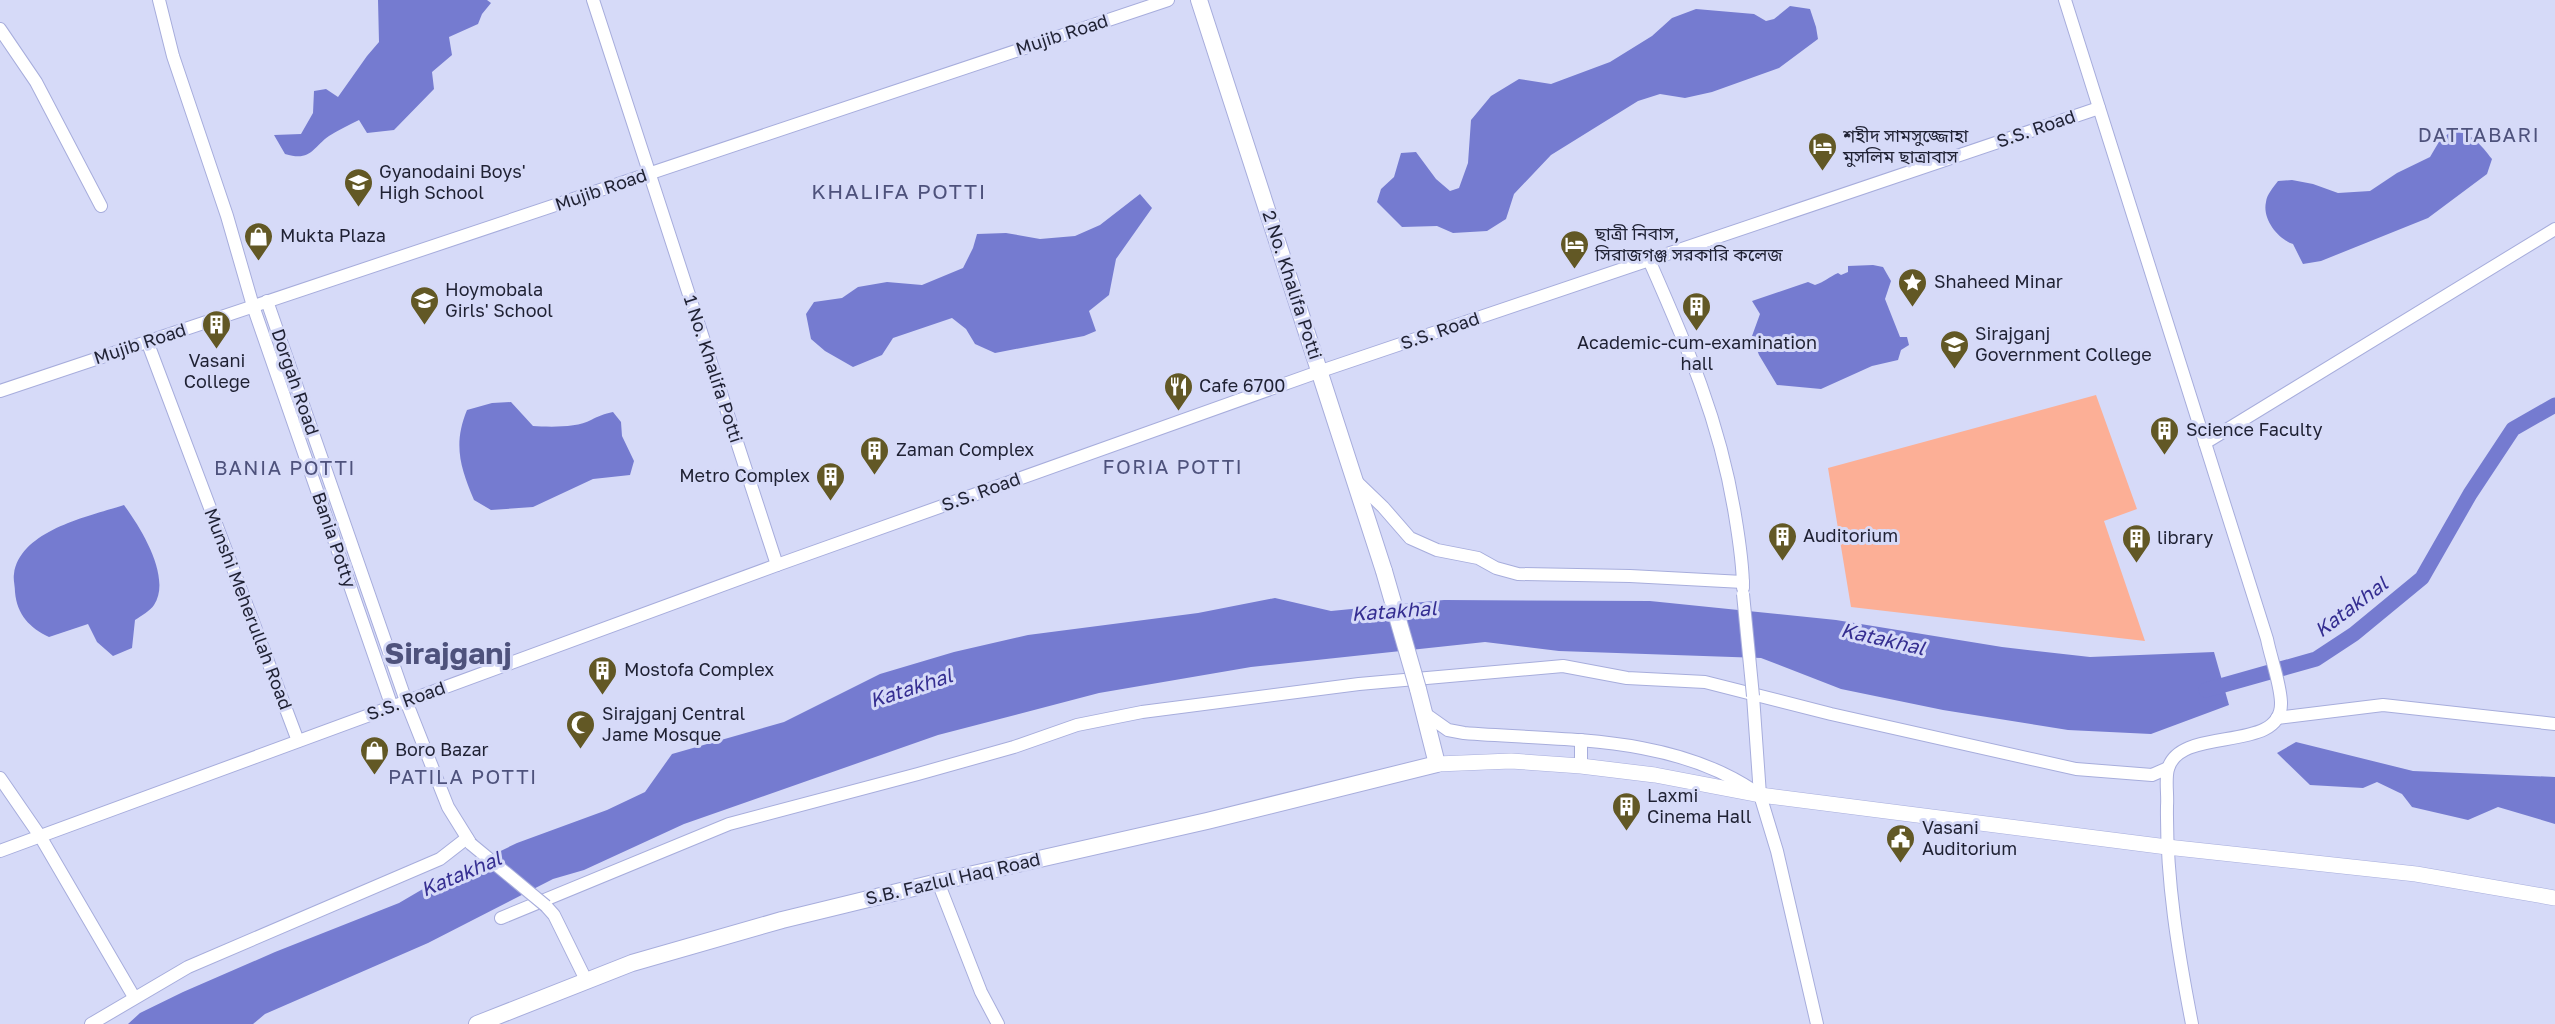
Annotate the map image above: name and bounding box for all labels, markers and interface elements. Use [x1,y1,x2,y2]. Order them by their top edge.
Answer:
street label: Mujib Road [1013,9,1111,59]
street label: S.S. Road [1993,104,2078,152]
district label: DATTABARI [2418,122,2540,146]
place label: শহীদ সামসুজ্জোহা মুসলিম ছাত্রাবাস [1842,124,1969,168]
hotel icon: শহীদ সামসুজ্জোহা মুসলিম ছাত্রাবাস [1806,130,1838,172]
place label: Gyanodaini Boys' High School [379,160,526,203]
street label: Mujib Road [552,163,649,215]
school or university icon: Gyanodaini Boys' High School [342,166,374,208]
district label: KHALIFA POTTI [811,178,987,204]
street label: 2 No. Khalifa Potti [1258,207,1327,362]
shop icon: Mukta Plaza [243,220,275,262]
place label: ছাত্রী নিবাস, সিরাজগঞ্জ সরকারি কলেজ [1594,222,1783,265]
place label: Mukta Plaza [280,224,386,246]
hotel icon: ছাত্রী নিবাস, সিরাজগঞ্জ সরকারি কলেজ [1558,228,1590,270]
place icon: Shaheed Minar [1897,266,1929,308]
place label: Shaheed Minar [1934,270,2063,292]
place label: Hoymobala Girls' School [445,278,553,321]
school or university icon: Hoymobala Girls' School [408,284,440,326]
building icon: Academic-cum-examination hall [1681,290,1713,332]
street label: 1 No. Khalifa Potti [680,292,748,445]
street label: S.S. Road [1397,306,1482,354]
building icon: Vasani College [201,308,233,350]
street label: Mujib Road [91,318,189,368]
place label: Sirajganj Government College [1975,322,2152,365]
street label: Dorgah Road [267,326,324,438]
school or university icon: Sirajganj Government College [1938,328,1970,370]
place label: Academic-cum-examination hall [1577,331,1817,374]
place label: Vasani College [184,349,250,392]
restaurant icon: Cafe 6700 [1162,370,1194,412]
place label: Cafe 6700 [1199,374,1286,396]
building icon: Science Faculty [2149,414,2181,456]
place label: Science Faculty [2186,418,2323,440]
building icon: Zaman Complex [859,434,891,476]
place label: Zaman Complex [896,438,1034,460]
district label: FORIA POTTI [1103,454,1243,478]
district label: BANIA POTTI [214,455,356,479]
building icon: Metro Complex [815,460,847,502]
place label: Metro Complex [679,464,810,486]
street label: S.S. Road [938,467,1023,515]
street label: Bania Potty [308,489,362,590]
street label: Munshi Meherullah Road [200,505,298,713]
building icon: Auditorium [1766,520,1798,562]
building icon: library [2120,522,2152,564]
place label: Auditorium [1803,524,1898,546]
place label: library [2157,526,2213,548]
water label: Katakhal [2309,571,2392,641]
water label: Katakhal [1351,595,1438,625]
water label: Katakhal [1839,617,1928,659]
district label: Sirajganj [384,635,512,671]
building icon: Mostofa Complex [587,654,619,696]
place label: Mostofa Complex [624,658,774,680]
water label: Katakhal [866,662,956,712]
street label: S.S. Road [363,676,448,724]
place label: Sirajganj Central Jame Mosque [602,702,746,745]
mosque icon: Sirajganj Central Jame Mosque [565,708,597,750]
shop icon: Boro Bazar [358,734,390,776]
place label: Boro Bazar [395,738,489,760]
district label: PATILA POTTI [388,764,538,788]
place label: Laxmi Cinema Hall [1647,784,1752,827]
building icon: Laxmi Cinema Hall [1610,790,1642,832]
place label: Vasani Auditorium [1922,816,2017,859]
public building icon: Vasani Auditorium [1885,822,1917,864]
water label: Katakhal [417,845,505,901]
street label: S.B. Fazlul Haq Road [863,847,1042,909]

